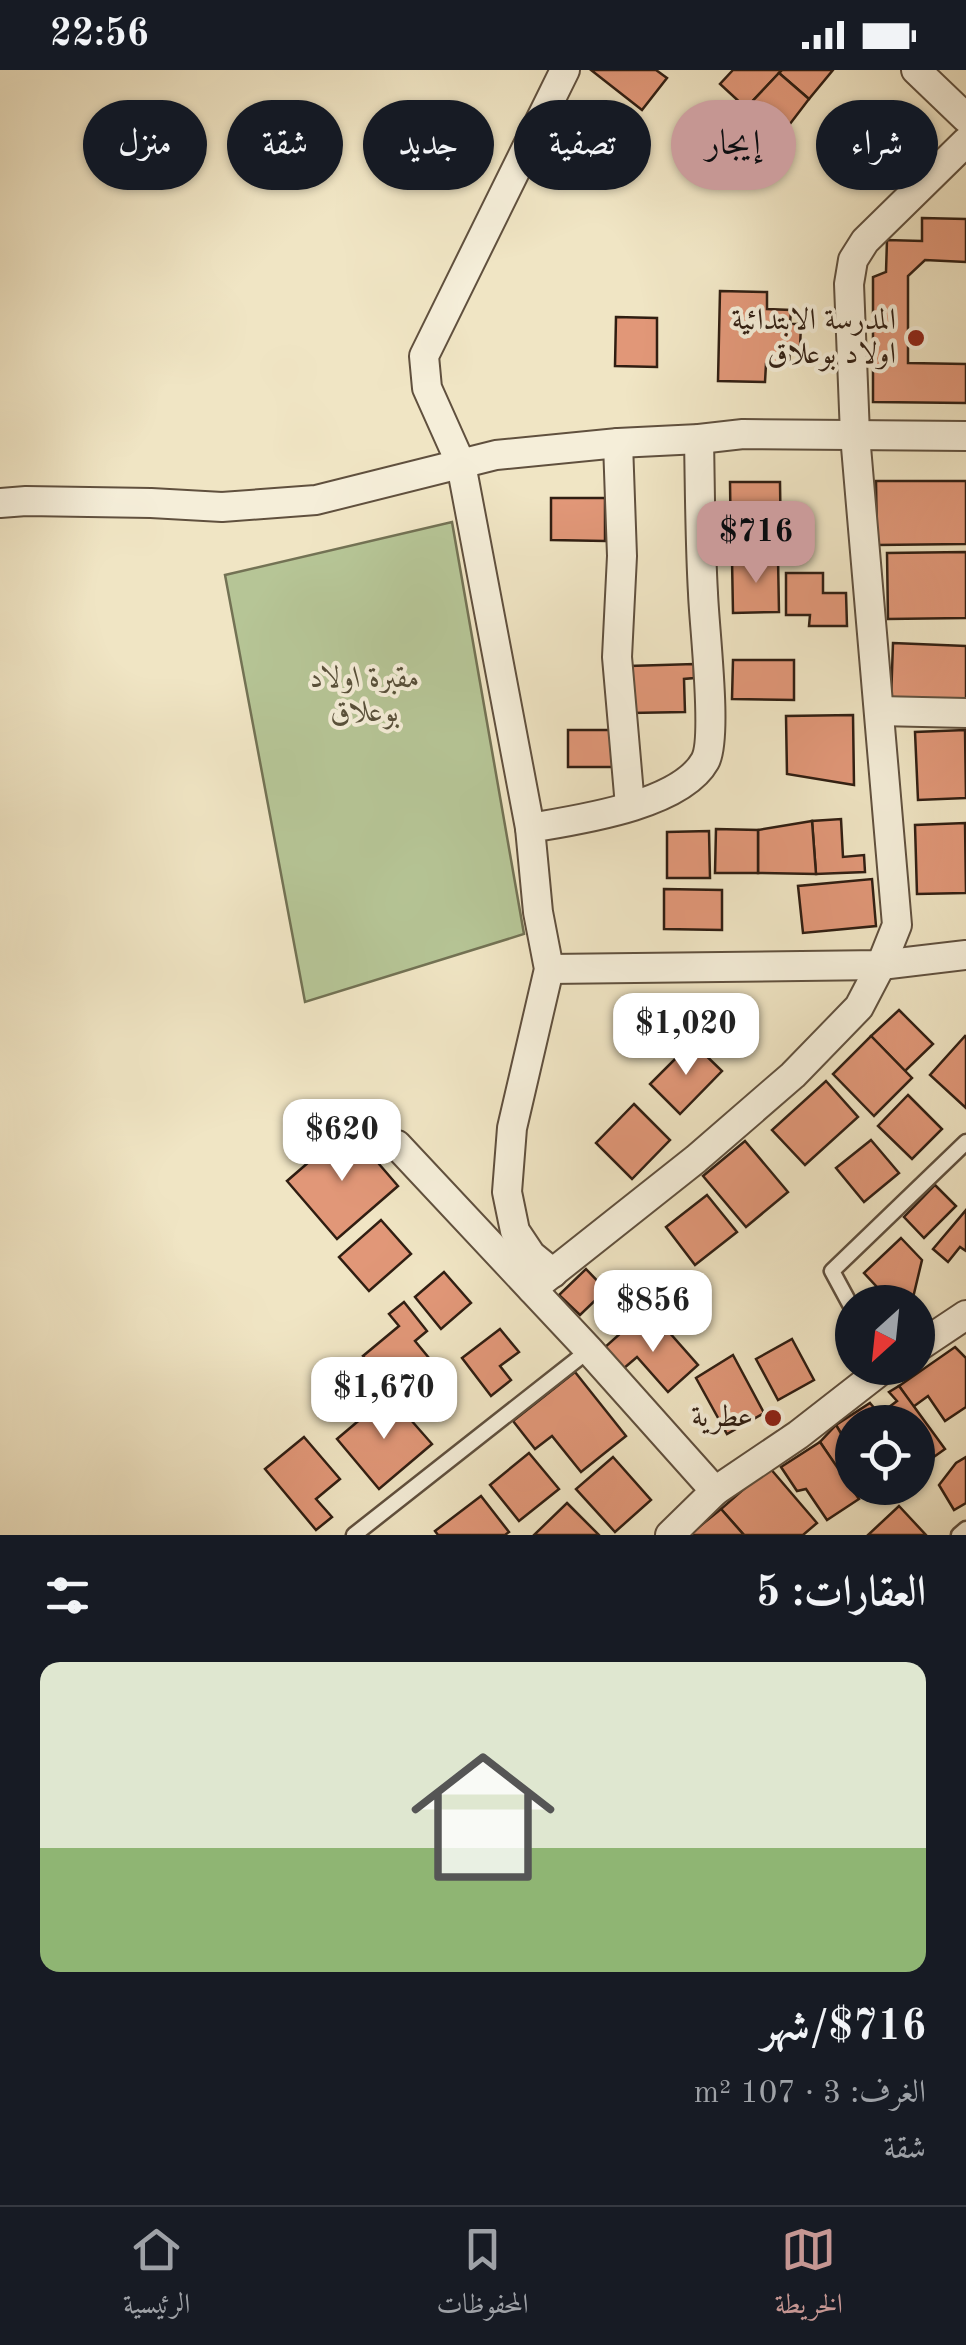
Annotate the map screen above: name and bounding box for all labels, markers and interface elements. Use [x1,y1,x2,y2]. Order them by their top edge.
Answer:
text: 22:56 [50,16,149,54]
chip: منزل [83,100,207,190]
chip: شقة [227,100,343,190]
chip: جديد [363,100,494,190]
chip: تصفية [514,100,651,190]
chip: إيجار [671,100,796,190]
chip: شراء [816,100,938,190]
place label: المدرسة الابتدائية اولاد بوعلاق [732,306,896,372]
marker: المدرسة الابتدائية اولاد بوعلاق [905,327,927,349]
pin: $716 [697,501,815,586]
text: $716 [719,517,793,549]
park label: مقبرة اولاد بوعلاق [310,664,420,730]
pin: $1,020 [605,993,767,1078]
text: $1,020 [635,1009,737,1041]
pin: $620 [283,1099,401,1184]
text: $620 [305,1115,379,1147]
pin: $856 [594,1270,712,1355]
north arrow [835,1285,935,1385]
map controls [835,1285,935,1505]
text: $856 [616,1286,690,1318]
pin: $1,670 [303,1357,465,1442]
text: $1,670 [333,1373,435,1405]
place label: عطرية [691,1403,753,1435]
button: locate [835,1405,935,1505]
marker: عطرية [762,1407,784,1429]
icon: filters [40,1568,95,1623]
text: العقارات: 5 [756,1573,926,1615]
icon: home [393,1727,573,1907]
text: $716/شهر [761,2007,926,2049]
text: الغرف: 3 · 107 m² [694,2078,926,2110]
text: شقة [884,2134,926,2166]
tab: الرئيسية [123,2222,190,2331]
tab: المحفوظات [436,2222,529,2331]
tab: الخريطة [775,2222,843,2331]

